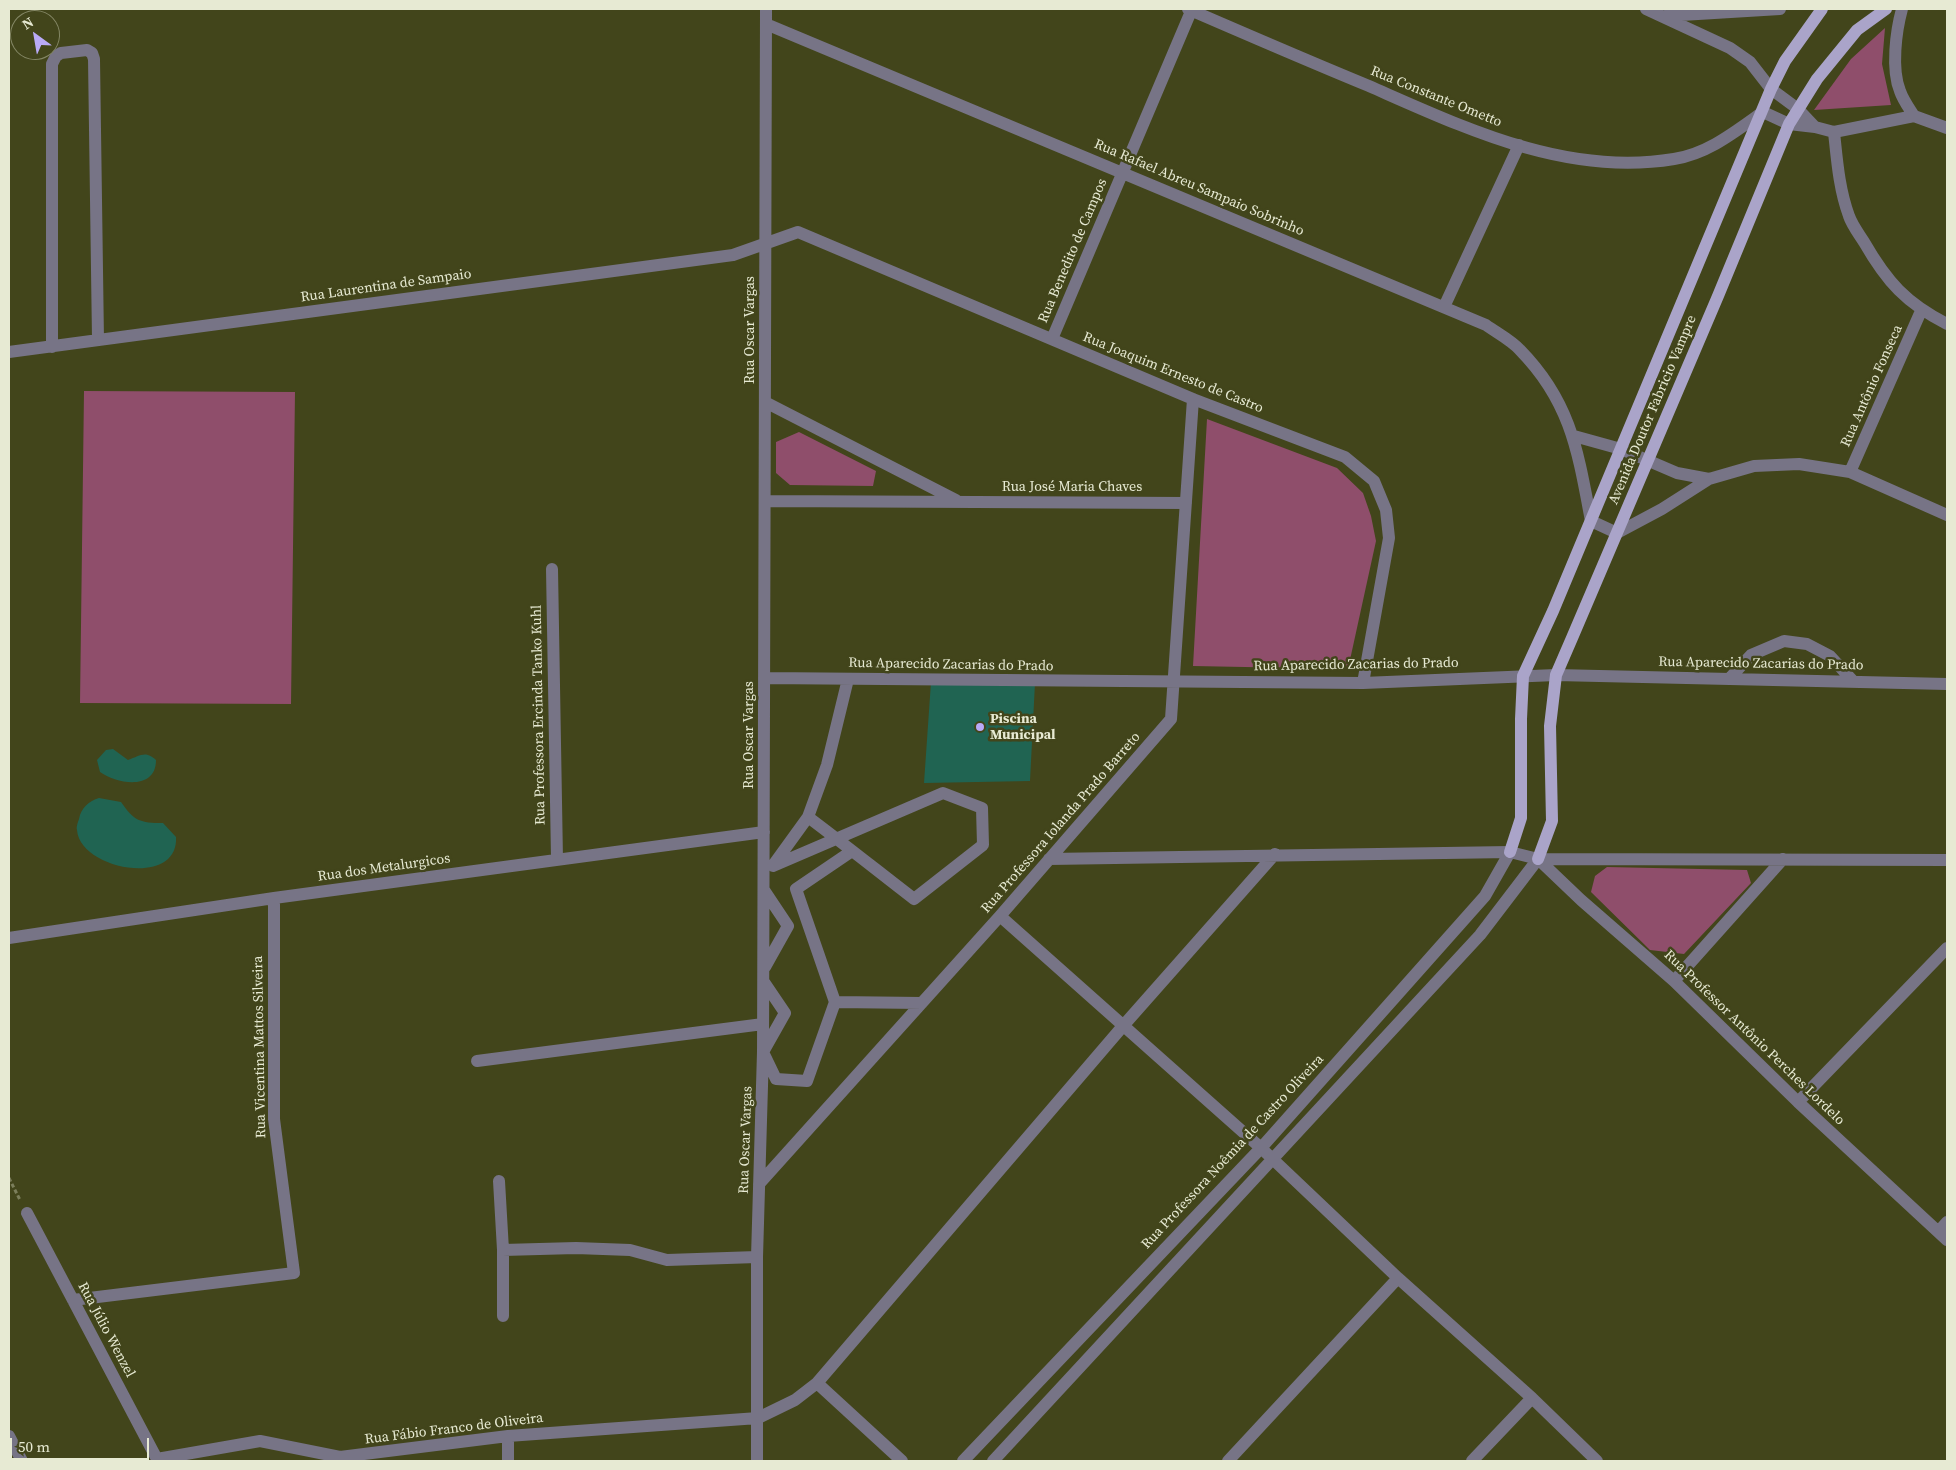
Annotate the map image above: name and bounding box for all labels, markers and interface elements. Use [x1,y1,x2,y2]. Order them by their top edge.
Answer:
north arrow [10,10,60,60]
text: N [18,12,37,34]
street label: Rua Constante Ometto [1368,63,1504,131]
street label: Rua Rafael Abreu Sampaio Sobrinho [1091,136,1307,240]
street label: Rua Benedito de Campos [1035,176,1111,326]
street label: Rua Laurentina de Sampaio [300,266,472,306]
street label: Rua Oscar Vargas [742,276,758,384]
street label: Avenida Doutor Fabricio Vampre [1605,313,1701,507]
street label: Rua Antônio Fonseca [1837,322,1907,450]
street label: Rua Joaquim Ernesto de Castro [1080,329,1266,417]
street label: Rua José Maria Chaves [1002,479,1142,495]
street label: Rua Professora Ercinda Tanko Kuhl [529,605,549,825]
street label: Rua Aparecido Zacarias do Prado [1658,654,1864,674]
street label: Rua Aparecido Zacarias do Prado [848,655,1054,675]
street label: Rua Aparecido Zacarias do Prado [1253,655,1459,675]
street label: Rua Oscar Vargas [741,681,757,789]
place label: Piscina Municipal [990,711,1056,744]
marker: Piscina Municipal [974,721,986,733]
street label: Rua Professora Iolanda Prado Barreto [978,729,1144,917]
street label: Rua dos Metalurgicos [317,850,451,886]
street label: Rua Professor Antônio Perches Lordelo [1660,947,1848,1129]
street label: Rua Vicentina Mattos Silveira [250,955,270,1139]
street label: Rua Professora Noêmia de Castro Oliveira [1138,1051,1328,1253]
street label: Rua Oscar Vargas [736,1086,756,1194]
street label: Rua Júlio Wenzel [74,1280,138,1380]
street label: Rua Fábio Franco de Oliveira [364,1410,544,1448]
scale bar [12,1428,151,1460]
text: 50 m [18,1436,50,1457]

